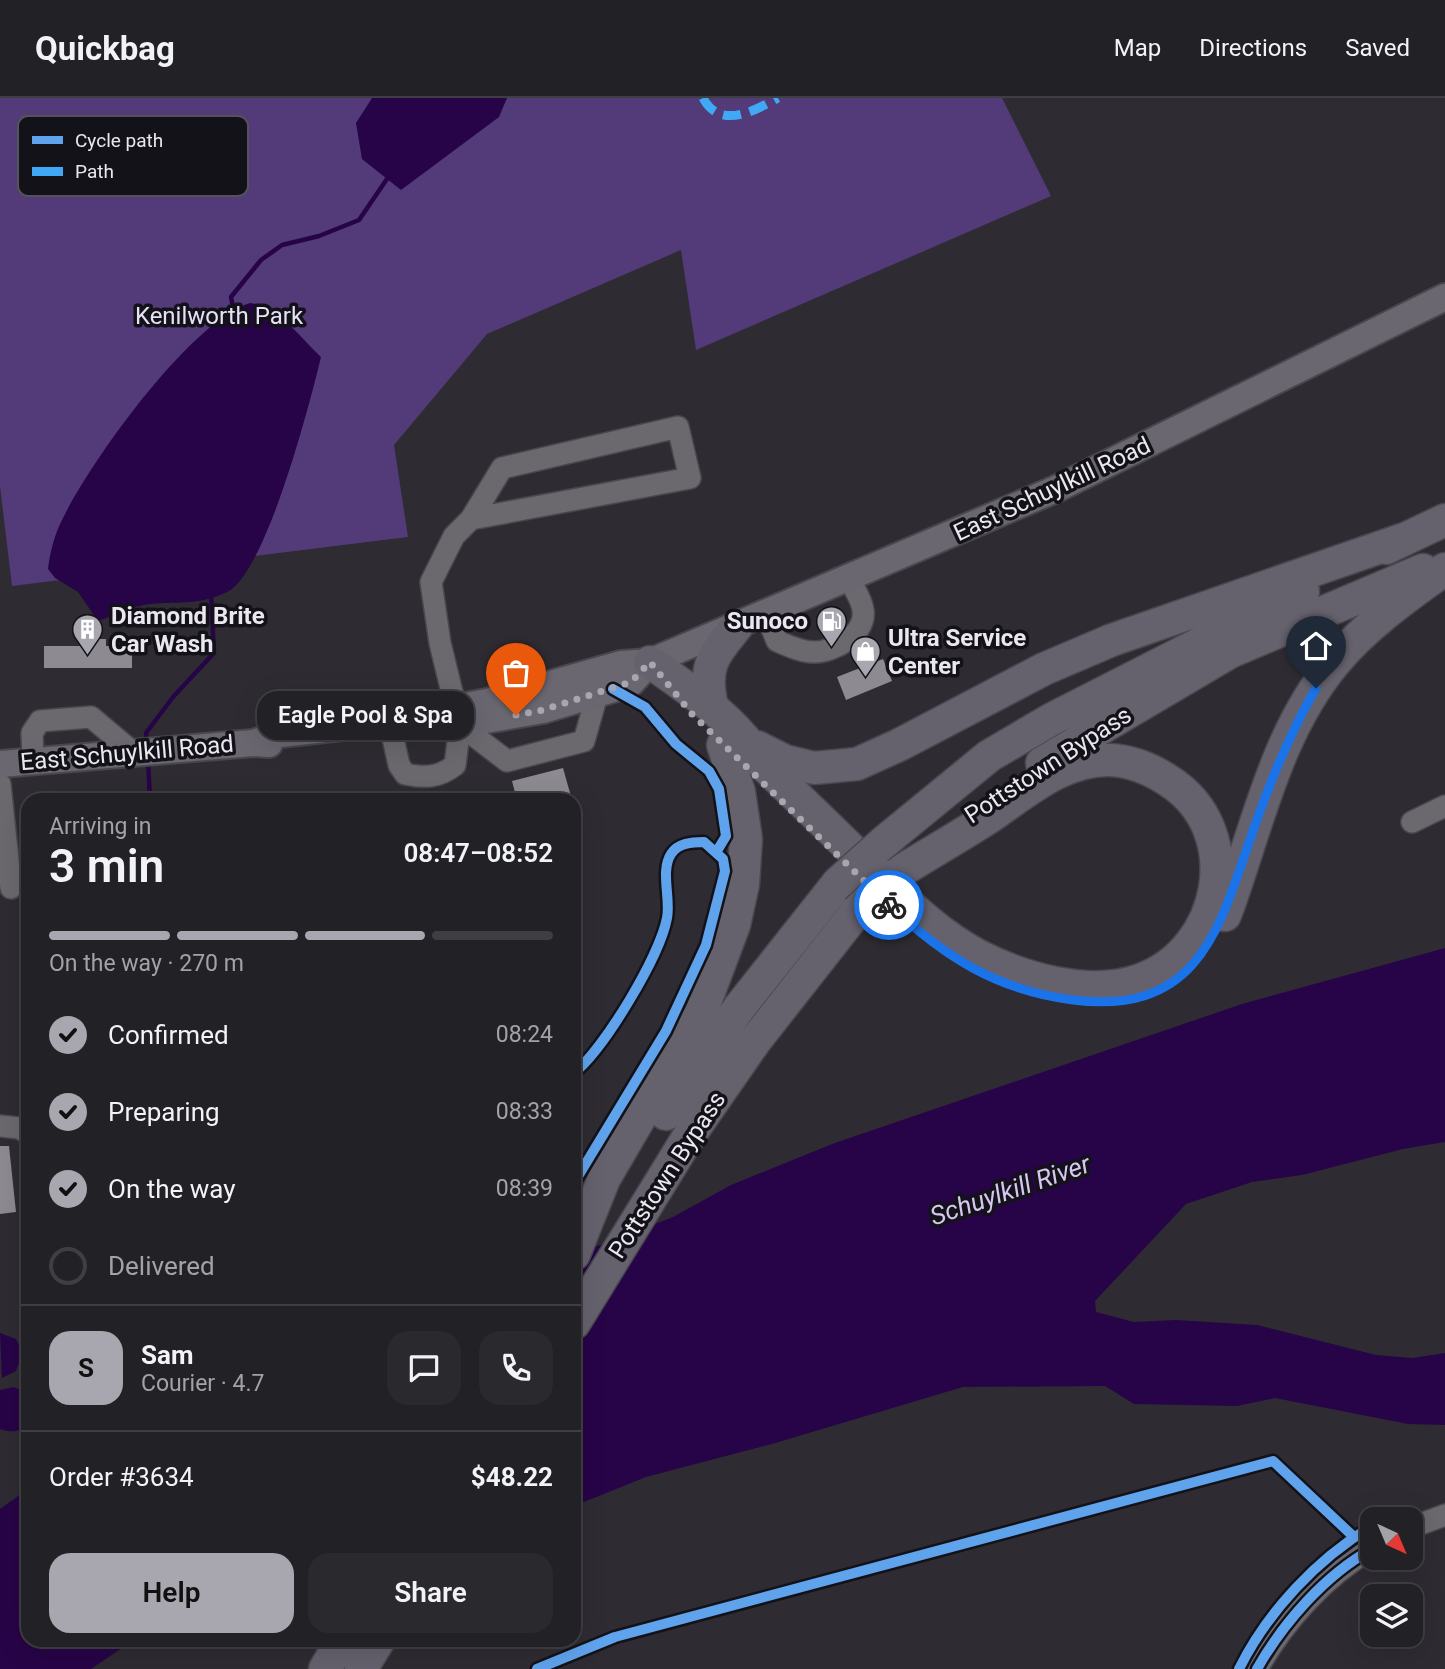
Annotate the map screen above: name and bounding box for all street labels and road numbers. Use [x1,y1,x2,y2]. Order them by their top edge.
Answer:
street label: East Schuylkill Road [949,431,1155,547]
street label: Pottstown Bypass [959,701,1137,829]
street label: East Schuylkill Road [19,730,235,776]
street label: Pottstown Bypass [603,1086,731,1264]

